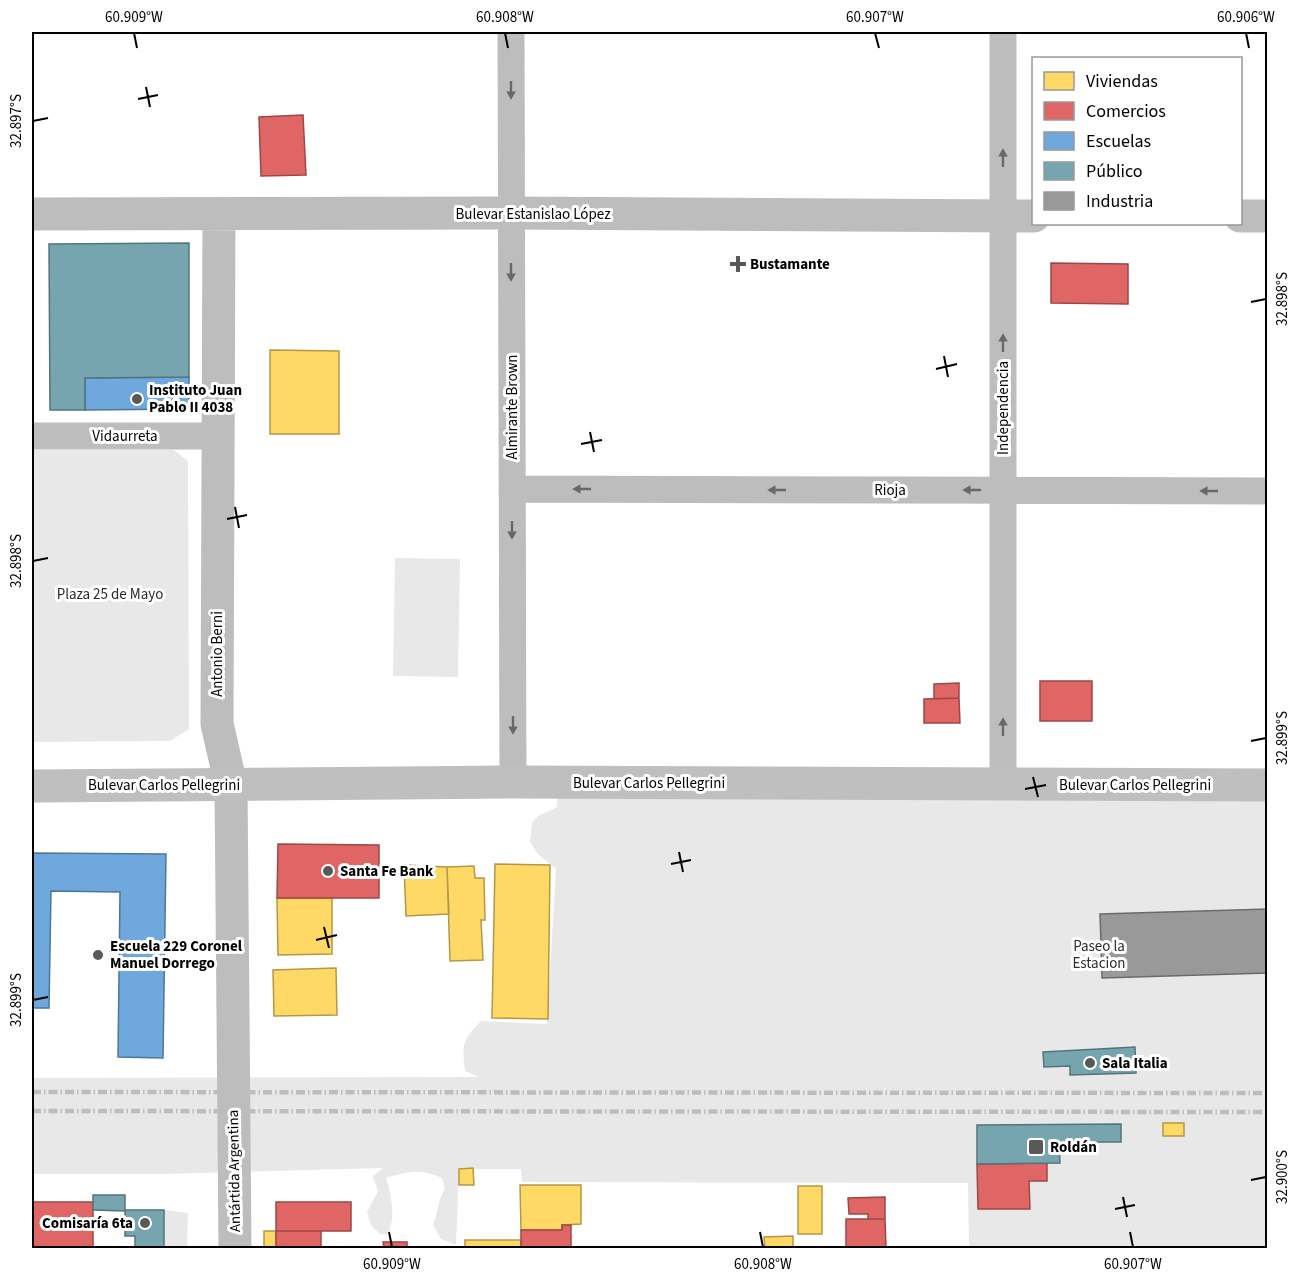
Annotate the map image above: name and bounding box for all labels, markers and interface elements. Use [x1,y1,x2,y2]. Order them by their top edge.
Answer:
text: 60.909°W [105,7,163,28]
text: 60.908°W [476,7,534,28]
text: 60.907°W [846,7,904,28]
text: 60.906°W [1217,7,1275,28]
legend [1032,57,1242,225]
text: Viviendas [1086,69,1158,94]
one-way arrow [506,80,516,99]
text: 32.897°S [6,94,27,148]
text: Comercios [1086,99,1166,124]
text: Escuelas [1086,129,1151,154]
one-way arrow [998,148,1008,167]
text: Público [1086,159,1143,184]
text: Industria [1086,189,1153,214]
street label: Bulevar Estanislao López [455,204,611,225]
place label: Bustamante [750,254,830,275]
marker: Bustamante [731,257,745,271]
one-way arrow [507,262,516,281]
text: 32.898°S [1272,272,1293,326]
one-way arrow [998,333,1008,352]
street label: Almirante Brown [502,355,523,459]
street label: Independencia [993,361,1014,455]
place label: Instituto Juan Pablo II 4038 [149,380,242,418]
marker: Instituto Juan Pablo II 4038 [130,392,144,406]
street label: Vidaurreta [92,426,158,447]
street label: Rioja [874,480,906,501]
one-way arrow [573,484,592,494]
one-way arrow [768,485,787,495]
one-way arrow [963,485,982,495]
one-way arrow [1200,486,1219,496]
one-way arrow [507,520,517,539]
text: 32.898°S [6,534,27,588]
park label: Plaza 25 de Mayo [57,584,163,605]
street label: Antonio Berni [207,611,228,697]
text: 32.899°S [1272,711,1293,765]
one-way arrow [508,715,518,734]
one-way arrow [998,717,1008,736]
street label: Bulevar Carlos Pellegrini [573,773,725,794]
street label: Bulevar Carlos Pellegrini [88,775,240,796]
street label: Bulevar Carlos Pellegrini [1059,775,1211,796]
place label: Santa Fe Bank [340,861,434,882]
marker: Santa Fe Bank [321,864,335,878]
place label: Escuela 229 Coronel Manuel Dorrego [110,936,243,974]
park label: Paseo la Estacion [1072,936,1126,974]
marker: Escuela 229 Coronel Manuel Dorrego [91,948,105,962]
text: 32.899°S [6,973,27,1027]
place label: Sala Italia [1102,1053,1168,1074]
marker: Sala Italia [1083,1056,1097,1070]
street label: Antártida Argentina [223,1110,246,1232]
place label: Roldán [1050,1137,1097,1158]
marker: Roldán [1027,1138,1045,1156]
text: 32.900°S [1272,1150,1293,1204]
place label: Comisaría 6ta [42,1213,133,1234]
marker: Comisaría 6ta [138,1216,152,1230]
text: 60.909°W [363,1254,421,1275]
text: 60.908°W [734,1254,792,1275]
text: 60.907°W [1104,1254,1162,1275]

